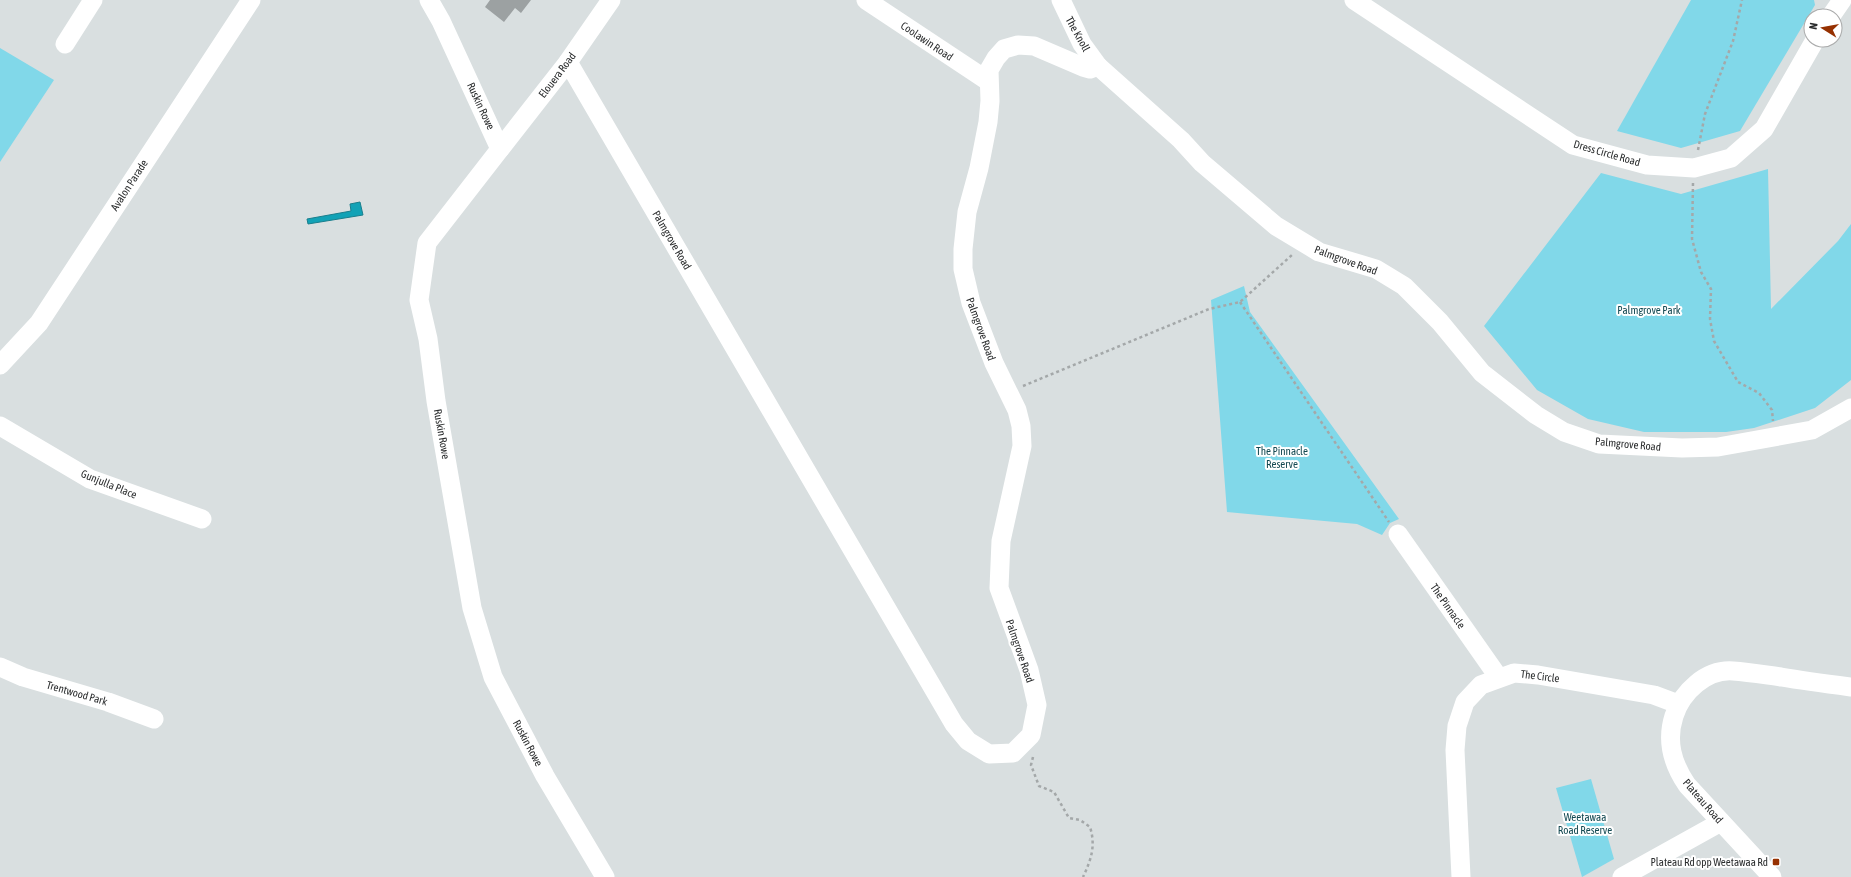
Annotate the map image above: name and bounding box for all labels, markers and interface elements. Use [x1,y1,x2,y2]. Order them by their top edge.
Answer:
north arrow [1803,8,1843,48]
street label: The Knoll [1063,14,1093,54]
street label: Coolawin Road [899,19,955,63]
text: N [1807,22,1820,30]
street label: Elouera Road [536,50,578,100]
street label: Ruskin Rowe [465,81,497,131]
street label: Dress Circle Road [1572,138,1642,168]
street label: Avalon Parade [108,157,150,213]
street label: Palmgrove Road [650,208,694,272]
street label: Palmgrove Road [1313,243,1379,277]
street label: Palmgrove Road [964,296,998,362]
park label: Palmgrove Park [1617,304,1681,316]
street label: Ruskin Rowe [432,408,452,460]
street label: Palmgrove Road [1595,435,1661,453]
park label: The Pinnacle Reserve [1256,445,1308,470]
street label: Gunjulla Place [79,467,139,501]
street label: The Pinnacle [1428,581,1468,631]
street label: Palmgrove Road [1004,618,1036,684]
street label: The Circle [1520,668,1560,684]
street label: Trentwood Park [45,679,109,707]
street label: Ruskin Rowe [511,718,545,768]
street label: Plateau Road [1681,777,1725,825]
park label: Weetawaa Road Reserve [1558,811,1612,836]
place label: Plateau Rd opp Weetawaa Rd [1650,856,1768,868]
marker: Plateau Rd opp Weetawaa Rd [1771,857,1781,867]

